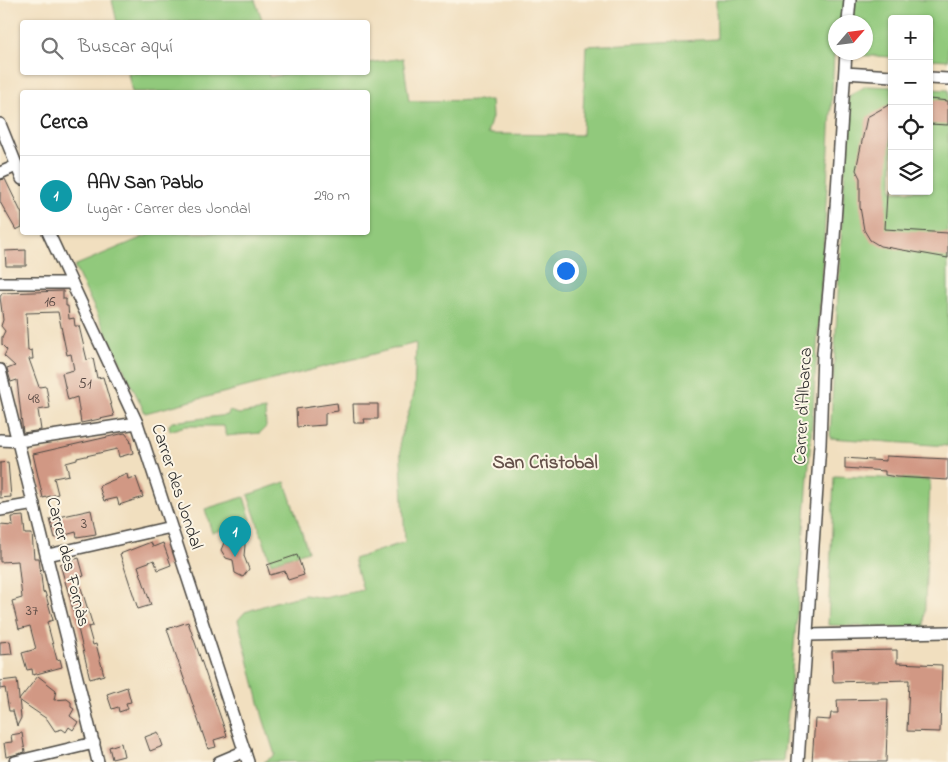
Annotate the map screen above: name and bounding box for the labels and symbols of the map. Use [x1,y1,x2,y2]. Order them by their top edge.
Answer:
north arrow [828,15,873,60]
your location [553,258,579,284]
house number: 16 [44,291,56,313]
street label: Carrer d'Albarca [788,347,820,465]
house number: 51 [78,373,92,395]
house number: 48 [28,388,40,410]
street label: Carrer des Jondal [143,421,209,553]
district label: San Cristobal [492,450,598,477]
street label: Carrer des Fornàs [38,494,96,630]
house number: 3 [81,513,87,535]
pin: 1 [219,516,251,557]
house number: 37 [26,600,38,622]

